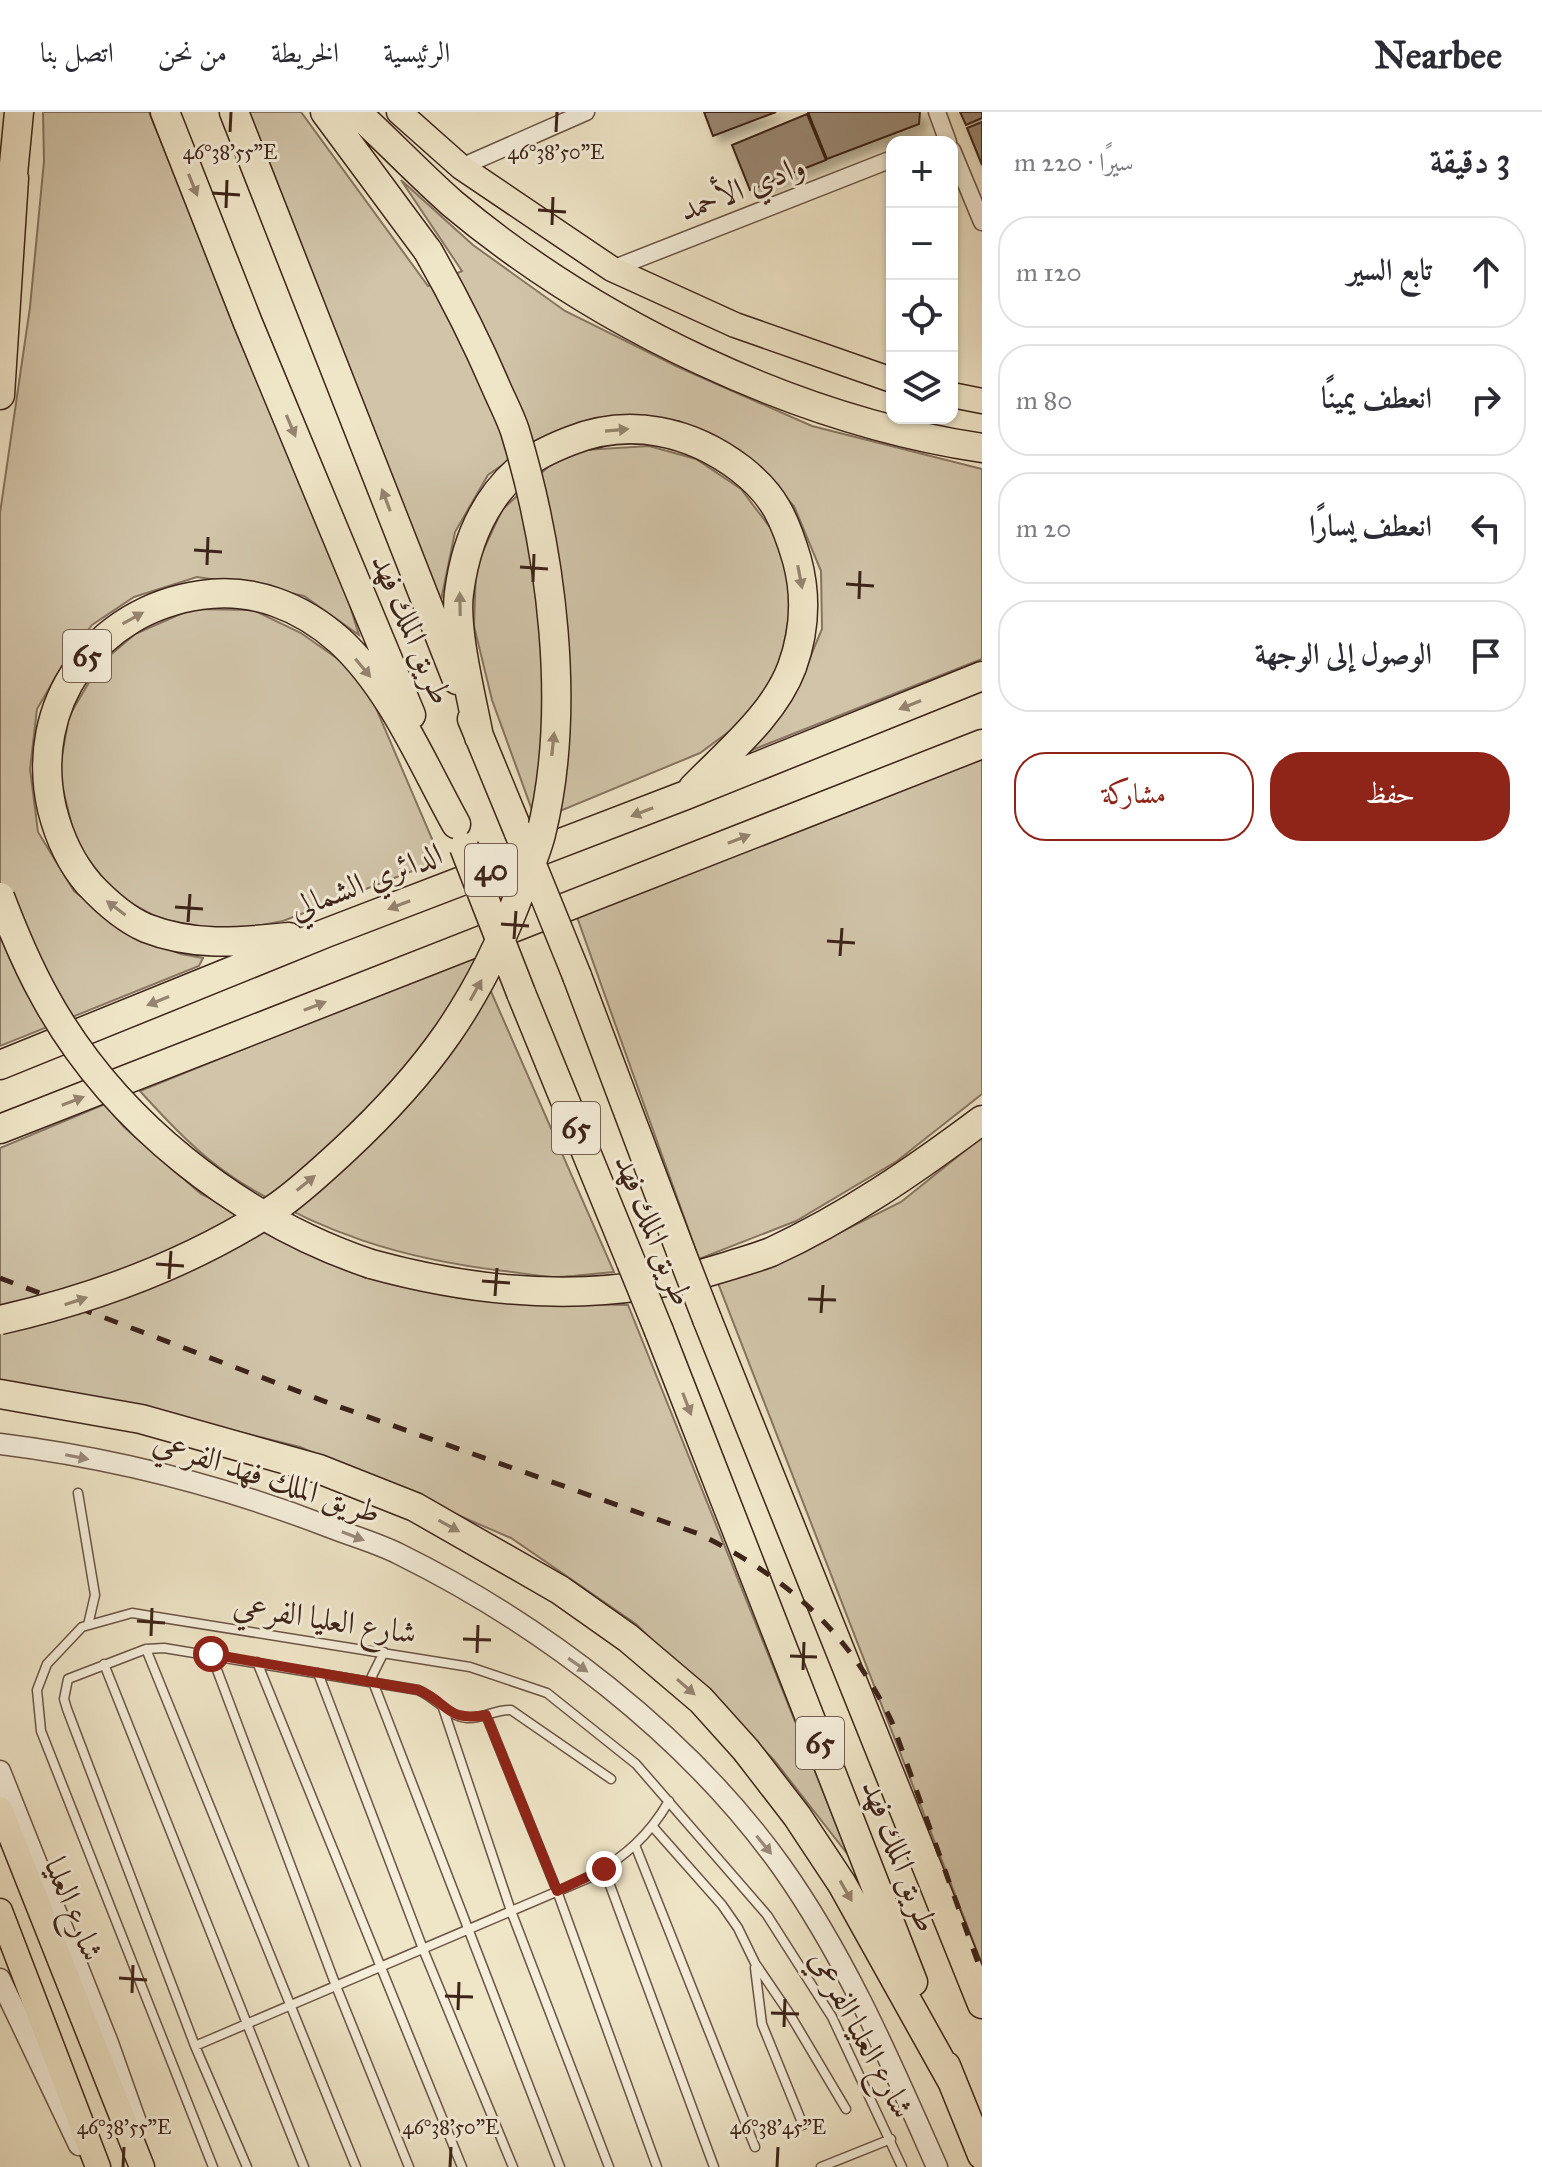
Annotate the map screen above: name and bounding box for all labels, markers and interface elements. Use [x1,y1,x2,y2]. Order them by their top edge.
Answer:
text: Nearbee [1374,32,1502,78]
text: اتصل بنا [40,35,114,70]
text: من نحن [158,35,227,70]
text: الخريطة [271,35,339,70]
text: الرئيسية [383,35,450,70]
map controls [886,136,958,424]
button: + [886,136,958,208]
text: 46°38'55"E [183,140,277,164]
text: 46°38'50"E [508,140,604,164]
text: 3 دقيقة [1430,140,1510,181]
street label: وادي الأحمد [673,143,812,234]
text: سيرًا · 220 m [1014,146,1134,178]
one-way arrow [187,173,200,197]
button: − [886,208,958,280]
icon: ahead [1464,250,1508,294]
text: تابع السير [1347,252,1432,288]
text: 120 m [1016,256,1082,288]
button: locate [886,280,958,352]
button: layers [886,352,958,424]
icon: right [1464,378,1508,422]
text: انعطف يمينًا [1321,380,1432,416]
text: 80 m [1016,384,1072,416]
one-way arrow [284,414,297,438]
one-way arrow [605,423,630,436]
one-way arrow [379,488,392,512]
icon: left [1464,506,1508,550]
text: انعطف يسارًا [1309,508,1432,544]
text: 20 m [1016,512,1071,544]
street label: طريق الملك فهد [362,548,461,711]
one-way arrow [795,565,807,590]
one-way arrow [454,591,466,617]
one-way arrow [122,611,144,625]
road number: 65 [63,630,111,682]
icon: arrive [1464,634,1508,678]
text: الوصول إلى الوجهة [1255,636,1432,672]
one-way arrow [354,658,371,678]
one-way arrow [898,699,922,712]
one-way arrow [547,731,560,756]
button: مشاركة [1014,752,1254,841]
button: حفظ [1270,752,1510,841]
one-way arrow [630,806,654,819]
one-way arrow [727,832,751,845]
street label: الدائري الشمالي [284,834,450,933]
road number: 40 [465,844,517,896]
one-way arrow [387,899,411,912]
one-way arrow [106,900,126,916]
one-way arrow [470,978,483,1001]
one-way arrow [146,995,170,1008]
one-way arrow [303,999,327,1012]
one-way arrow [61,1094,85,1107]
road number: 65 [552,1102,600,1154]
street label: طريق الملك فهد [605,1149,702,1312]
one-way arrow [295,1175,316,1192]
one-way arrow [64,1294,88,1307]
one-way arrow [681,1392,694,1416]
street label: طريق الملك فهد الفرعي [147,1422,386,1538]
one-way arrow [65,1451,90,1463]
one-way arrow [438,1518,460,1532]
one-way arrow [341,1530,365,1543]
street label: شارع العليا الفرعي [230,1585,419,1660]
route start [193,1636,229,1672]
one-way arrow [567,1657,588,1672]
one-way arrow [676,1678,696,1696]
road number: 65 [796,1717,844,1769]
street label: طريق الملك فهد [852,1774,947,1938]
one-way arrow [755,1835,772,1855]
route end [586,1851,622,1887]
street label: شارع العليا [29,1852,112,1969]
one-way arrow [839,1880,853,1902]
street label: شارع العليا الفرعي [795,1943,923,2128]
text: 46°38'55"E [77,2115,171,2139]
text: 46°38'50"E [403,2115,499,2139]
text: 46°38'45"E [730,2115,826,2139]

